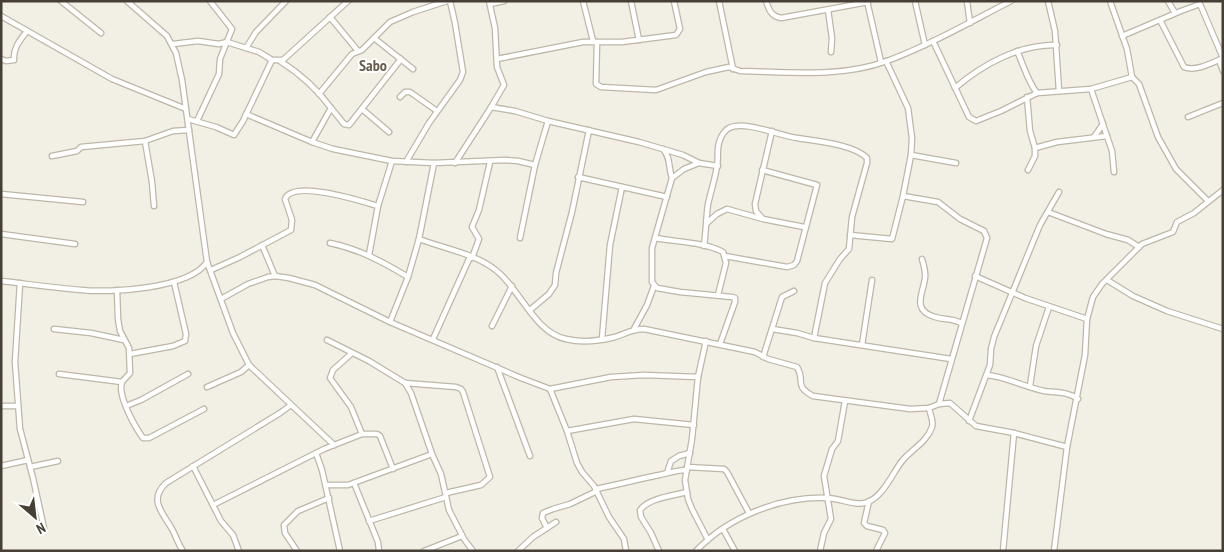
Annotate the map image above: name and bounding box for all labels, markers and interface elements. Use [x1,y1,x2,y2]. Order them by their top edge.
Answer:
district label: Sabo [359,55,387,75]
north arrow [10,492,60,542]
text: N [34,519,49,538]

